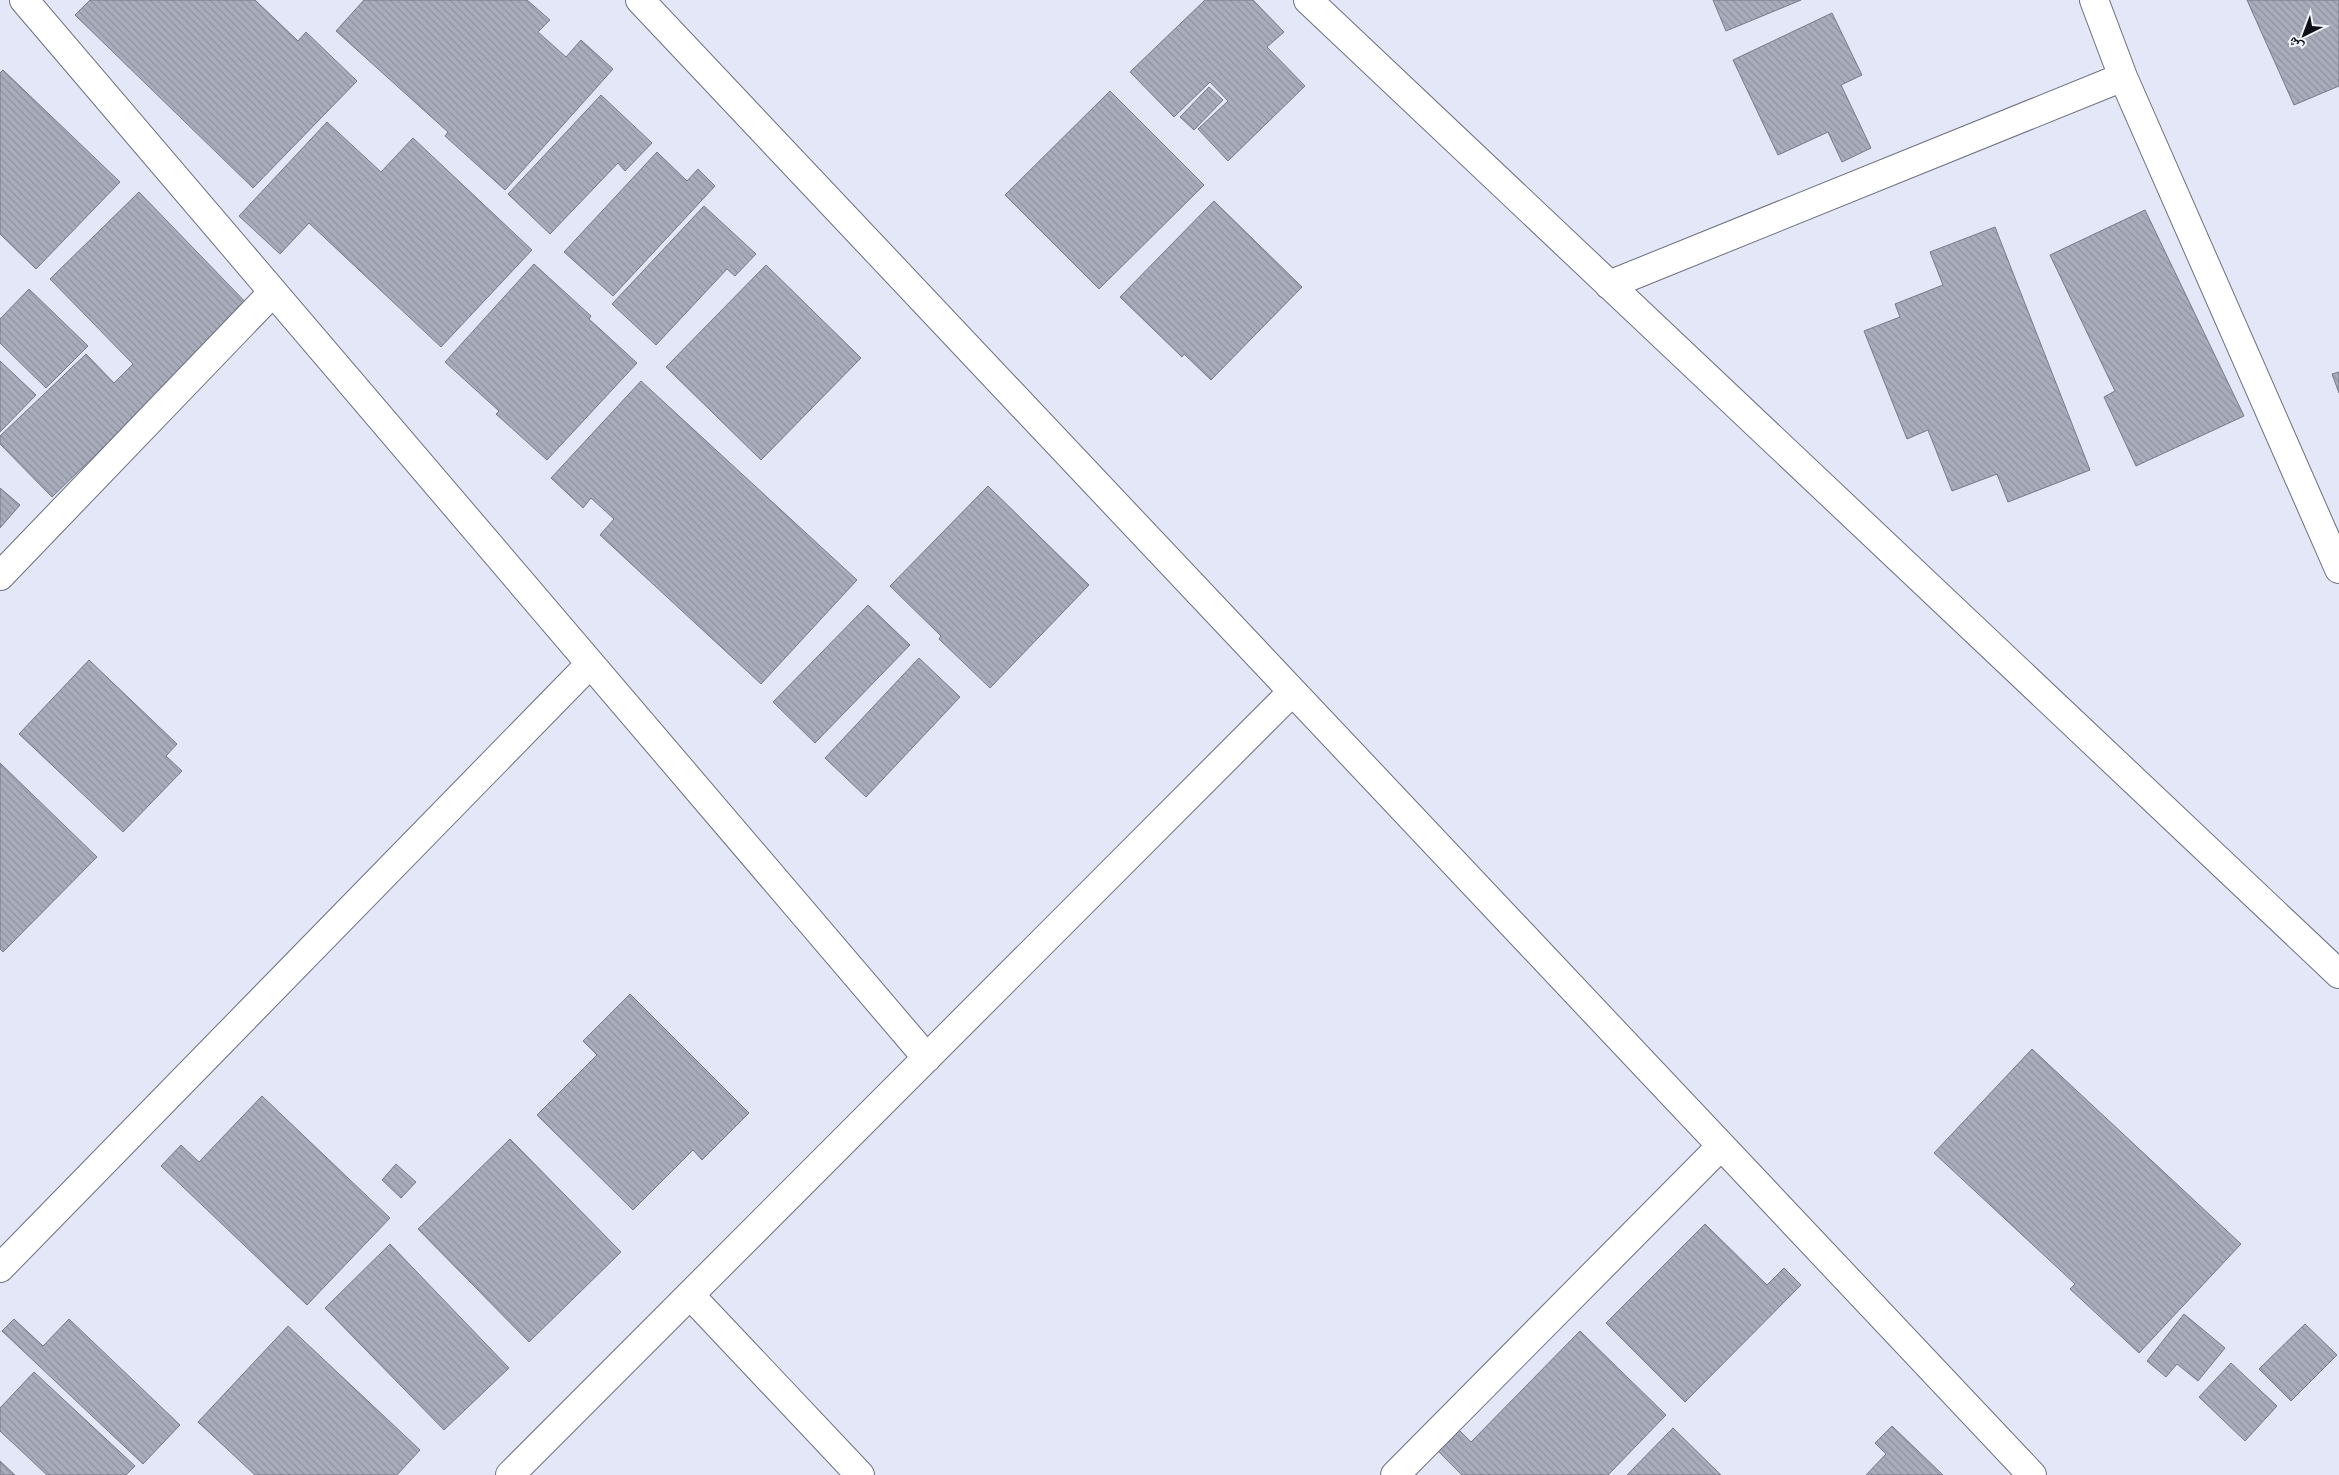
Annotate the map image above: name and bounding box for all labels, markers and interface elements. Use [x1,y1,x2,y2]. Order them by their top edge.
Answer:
north arrow [2279,10,2329,60]
text: ش [2284,33,2307,56]

